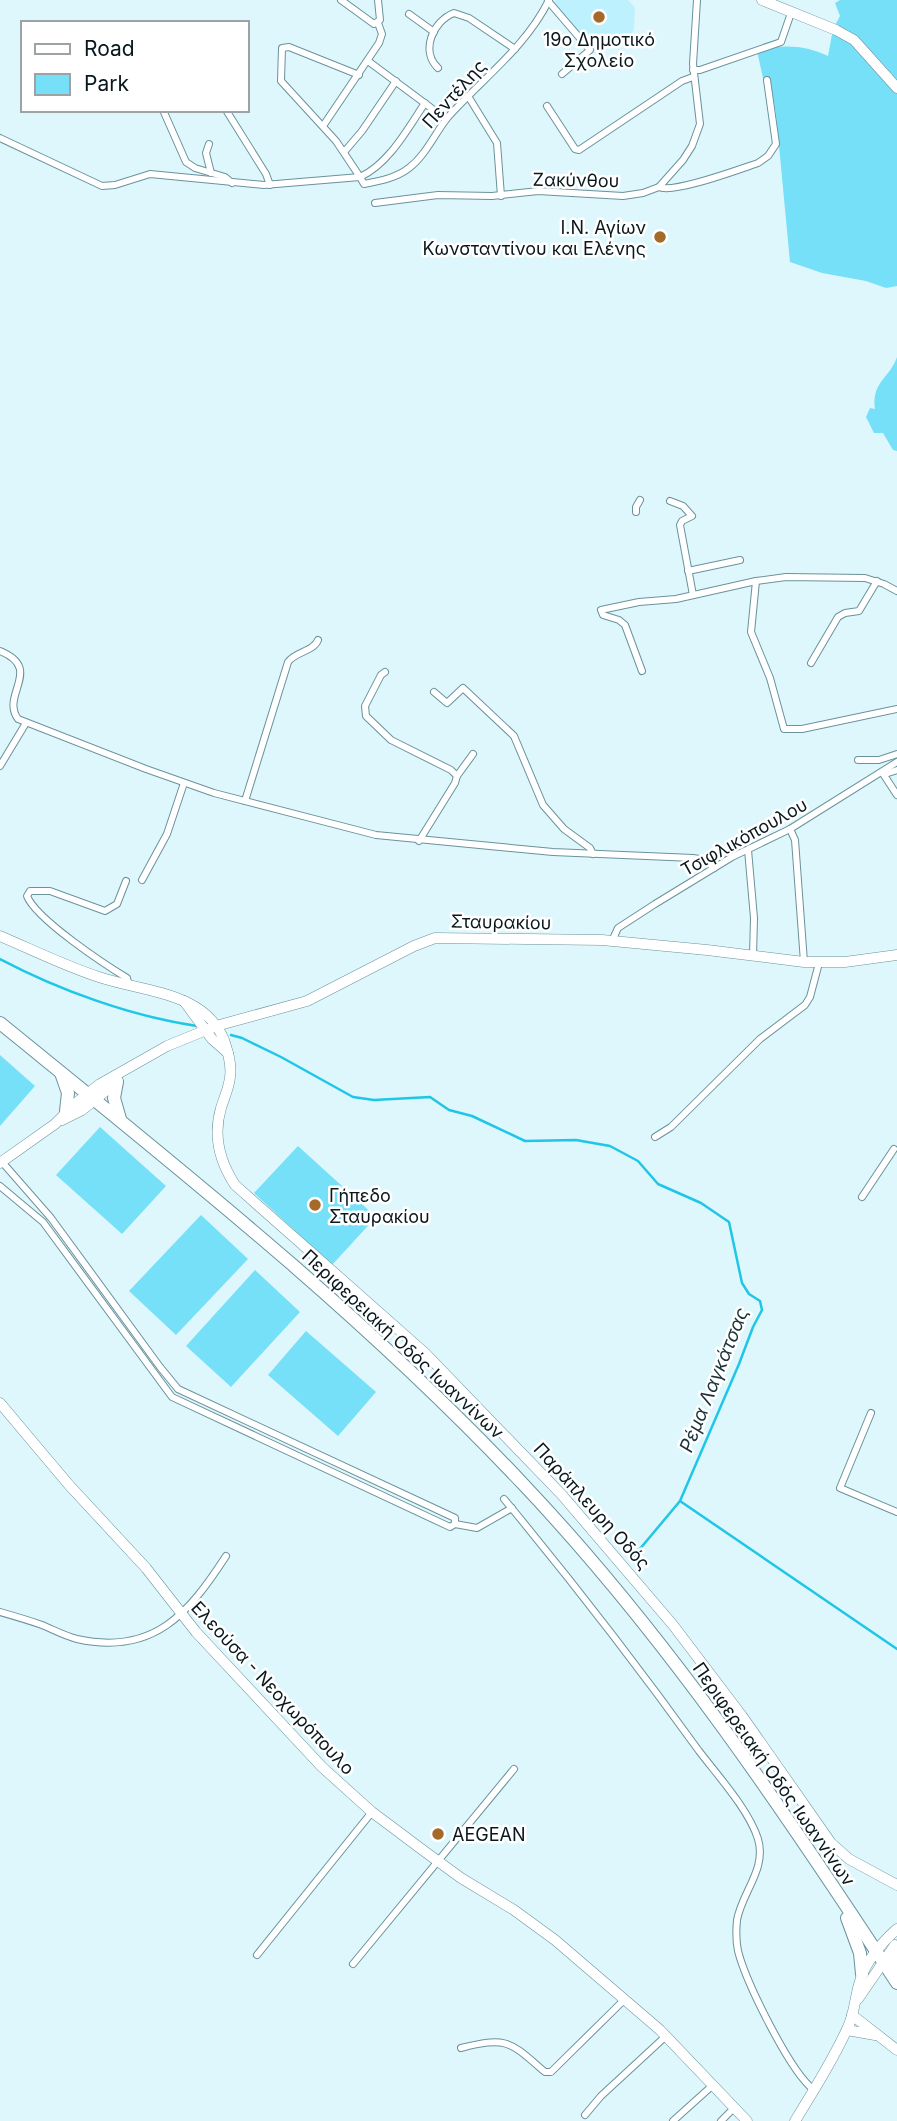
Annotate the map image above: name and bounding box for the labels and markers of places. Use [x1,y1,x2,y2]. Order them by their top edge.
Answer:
marker: 19ο Δημοτικό Σχολείο [591,9,607,25]
place label: 19ο Δημοτικό Σχολείο [543,29,655,71]
place label: Ι.Ν. Αγίων Κωνσταντίνου και Ελένης [422,217,646,259]
marker: Ι.Ν. Αγίων Κωνσταντίνου και Ελένης [652,229,668,245]
place label: Γήπεδο Σταυρακίου [329,1185,430,1227]
marker: Γήπεδο Σταυρακίου [307,1197,323,1213]
place label: AEGEAN [452,1824,525,1845]
marker: AEGEAN [430,1826,446,1842]

